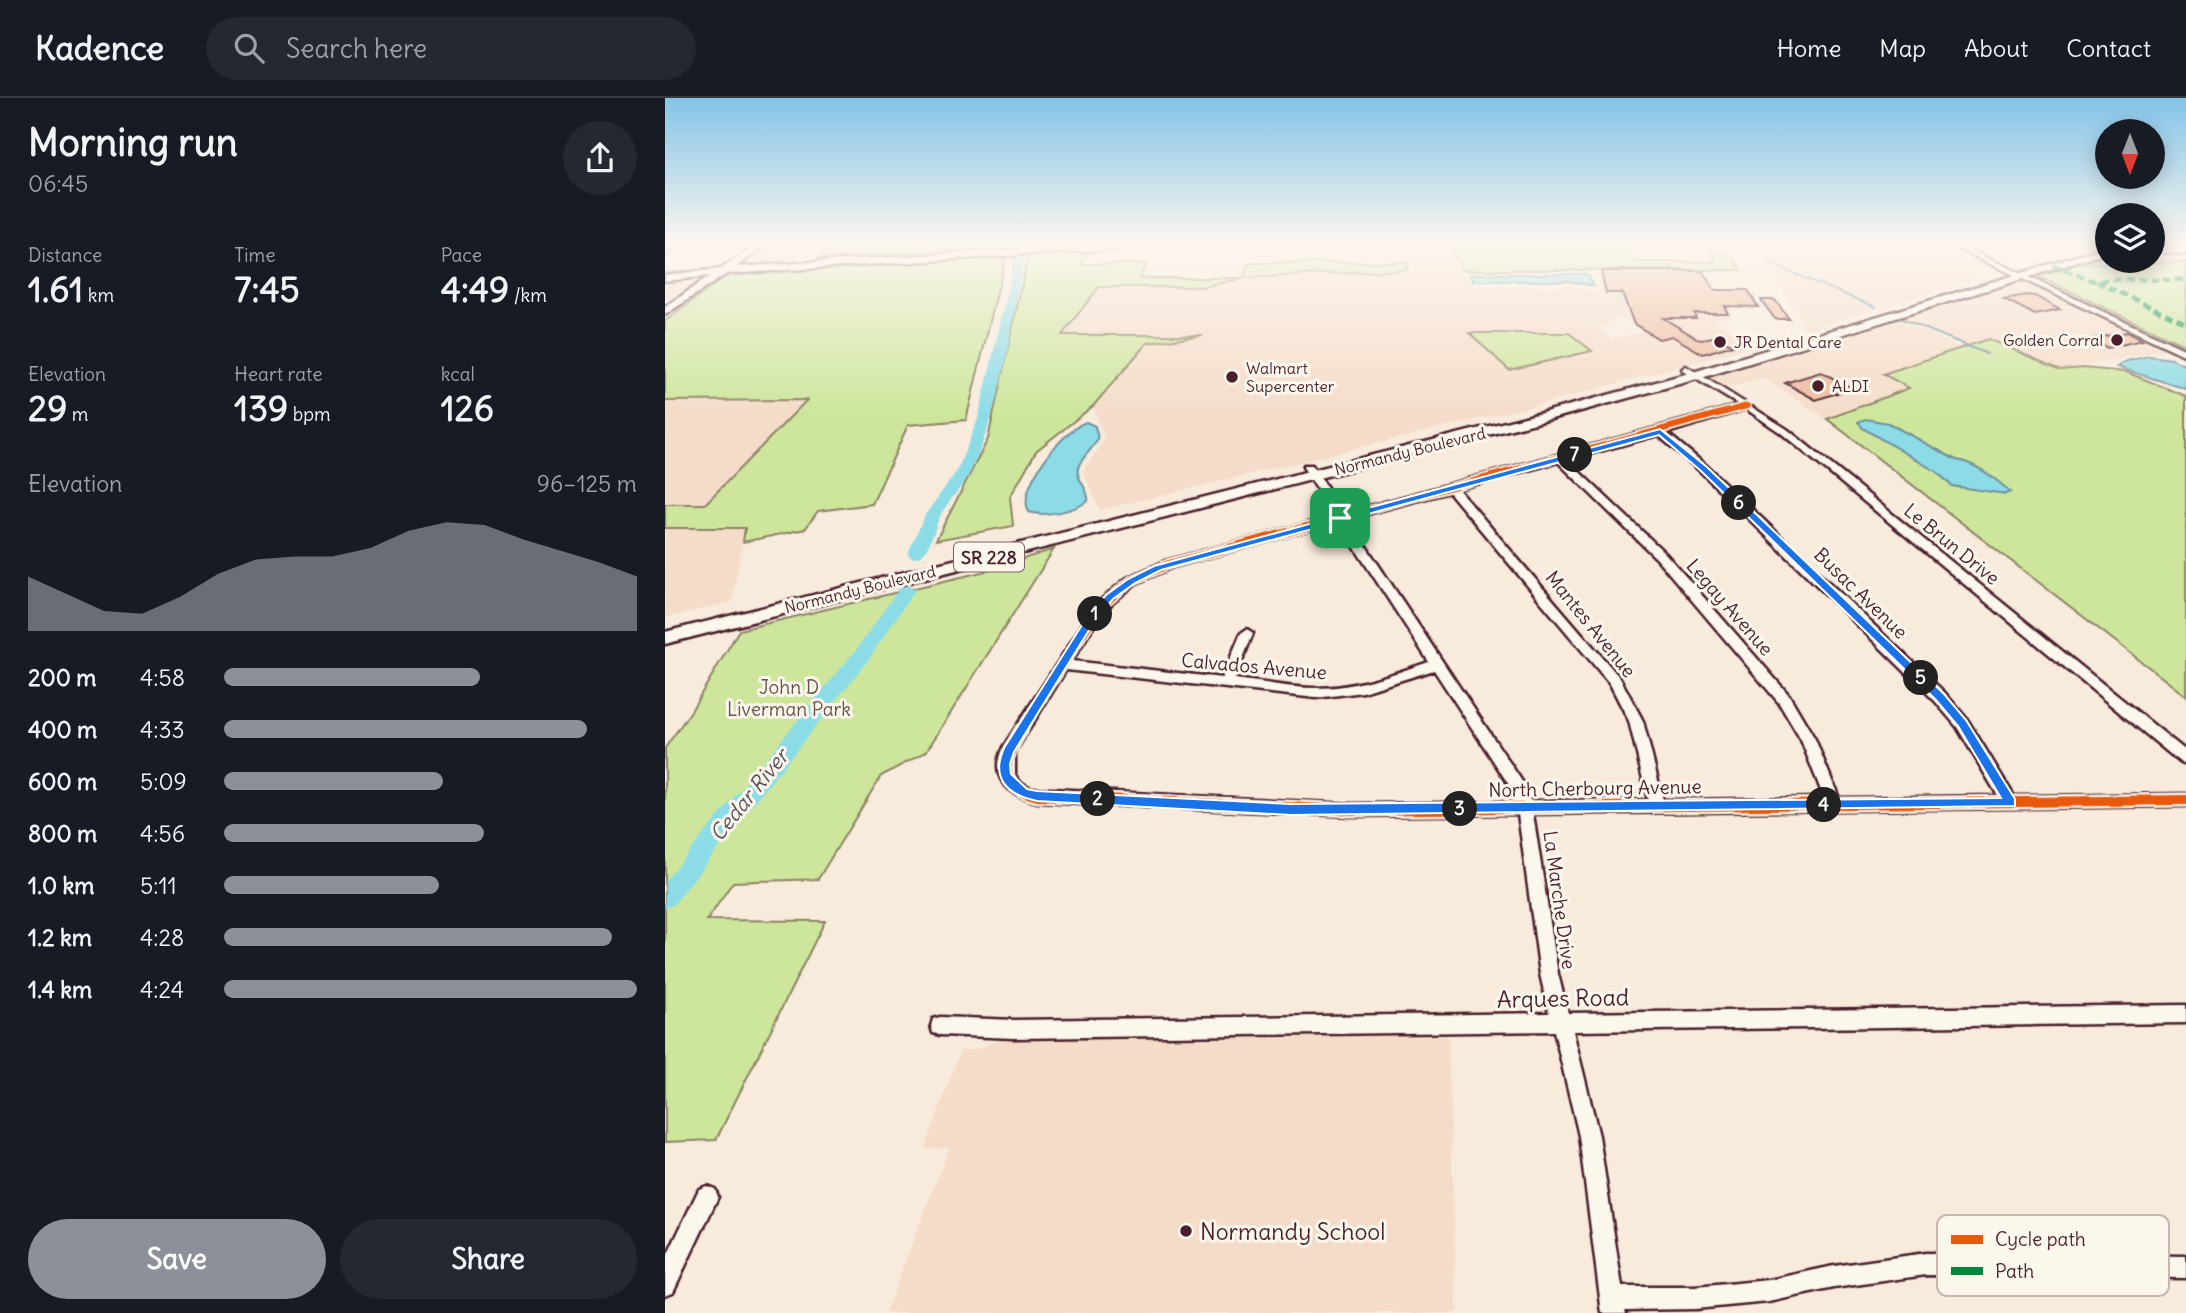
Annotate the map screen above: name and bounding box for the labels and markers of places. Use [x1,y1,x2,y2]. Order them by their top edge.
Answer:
place label: Golden Corral [2003,330,2103,350]
place label: JR Dental Care [1734,332,1842,352]
marker: Golden Corral [2109,332,2125,348]
marker: JR Dental Care [1712,334,1728,350]
place label: Walmart Supercenter [1246,358,1335,396]
marker: Walmart Supercenter [1224,369,1240,385]
place label: ALDI [1832,376,1869,396]
marker: ALDI [1810,378,1826,394]
pin: 7 [1557,438,1593,472]
pin: 6 [1721,486,1757,520]
pin [1310,488,1370,548]
pin: 1 [1077,596,1113,632]
pin: 5 [1903,660,1939,696]
pin: 2 [1081,782,1115,816]
pin: 4 [1807,788,1841,822]
pin: 3 [1443,792,1477,826]
place label: Normandy School [1200,1217,1385,1246]
marker: Normandy School [1178,1223,1194,1239]

